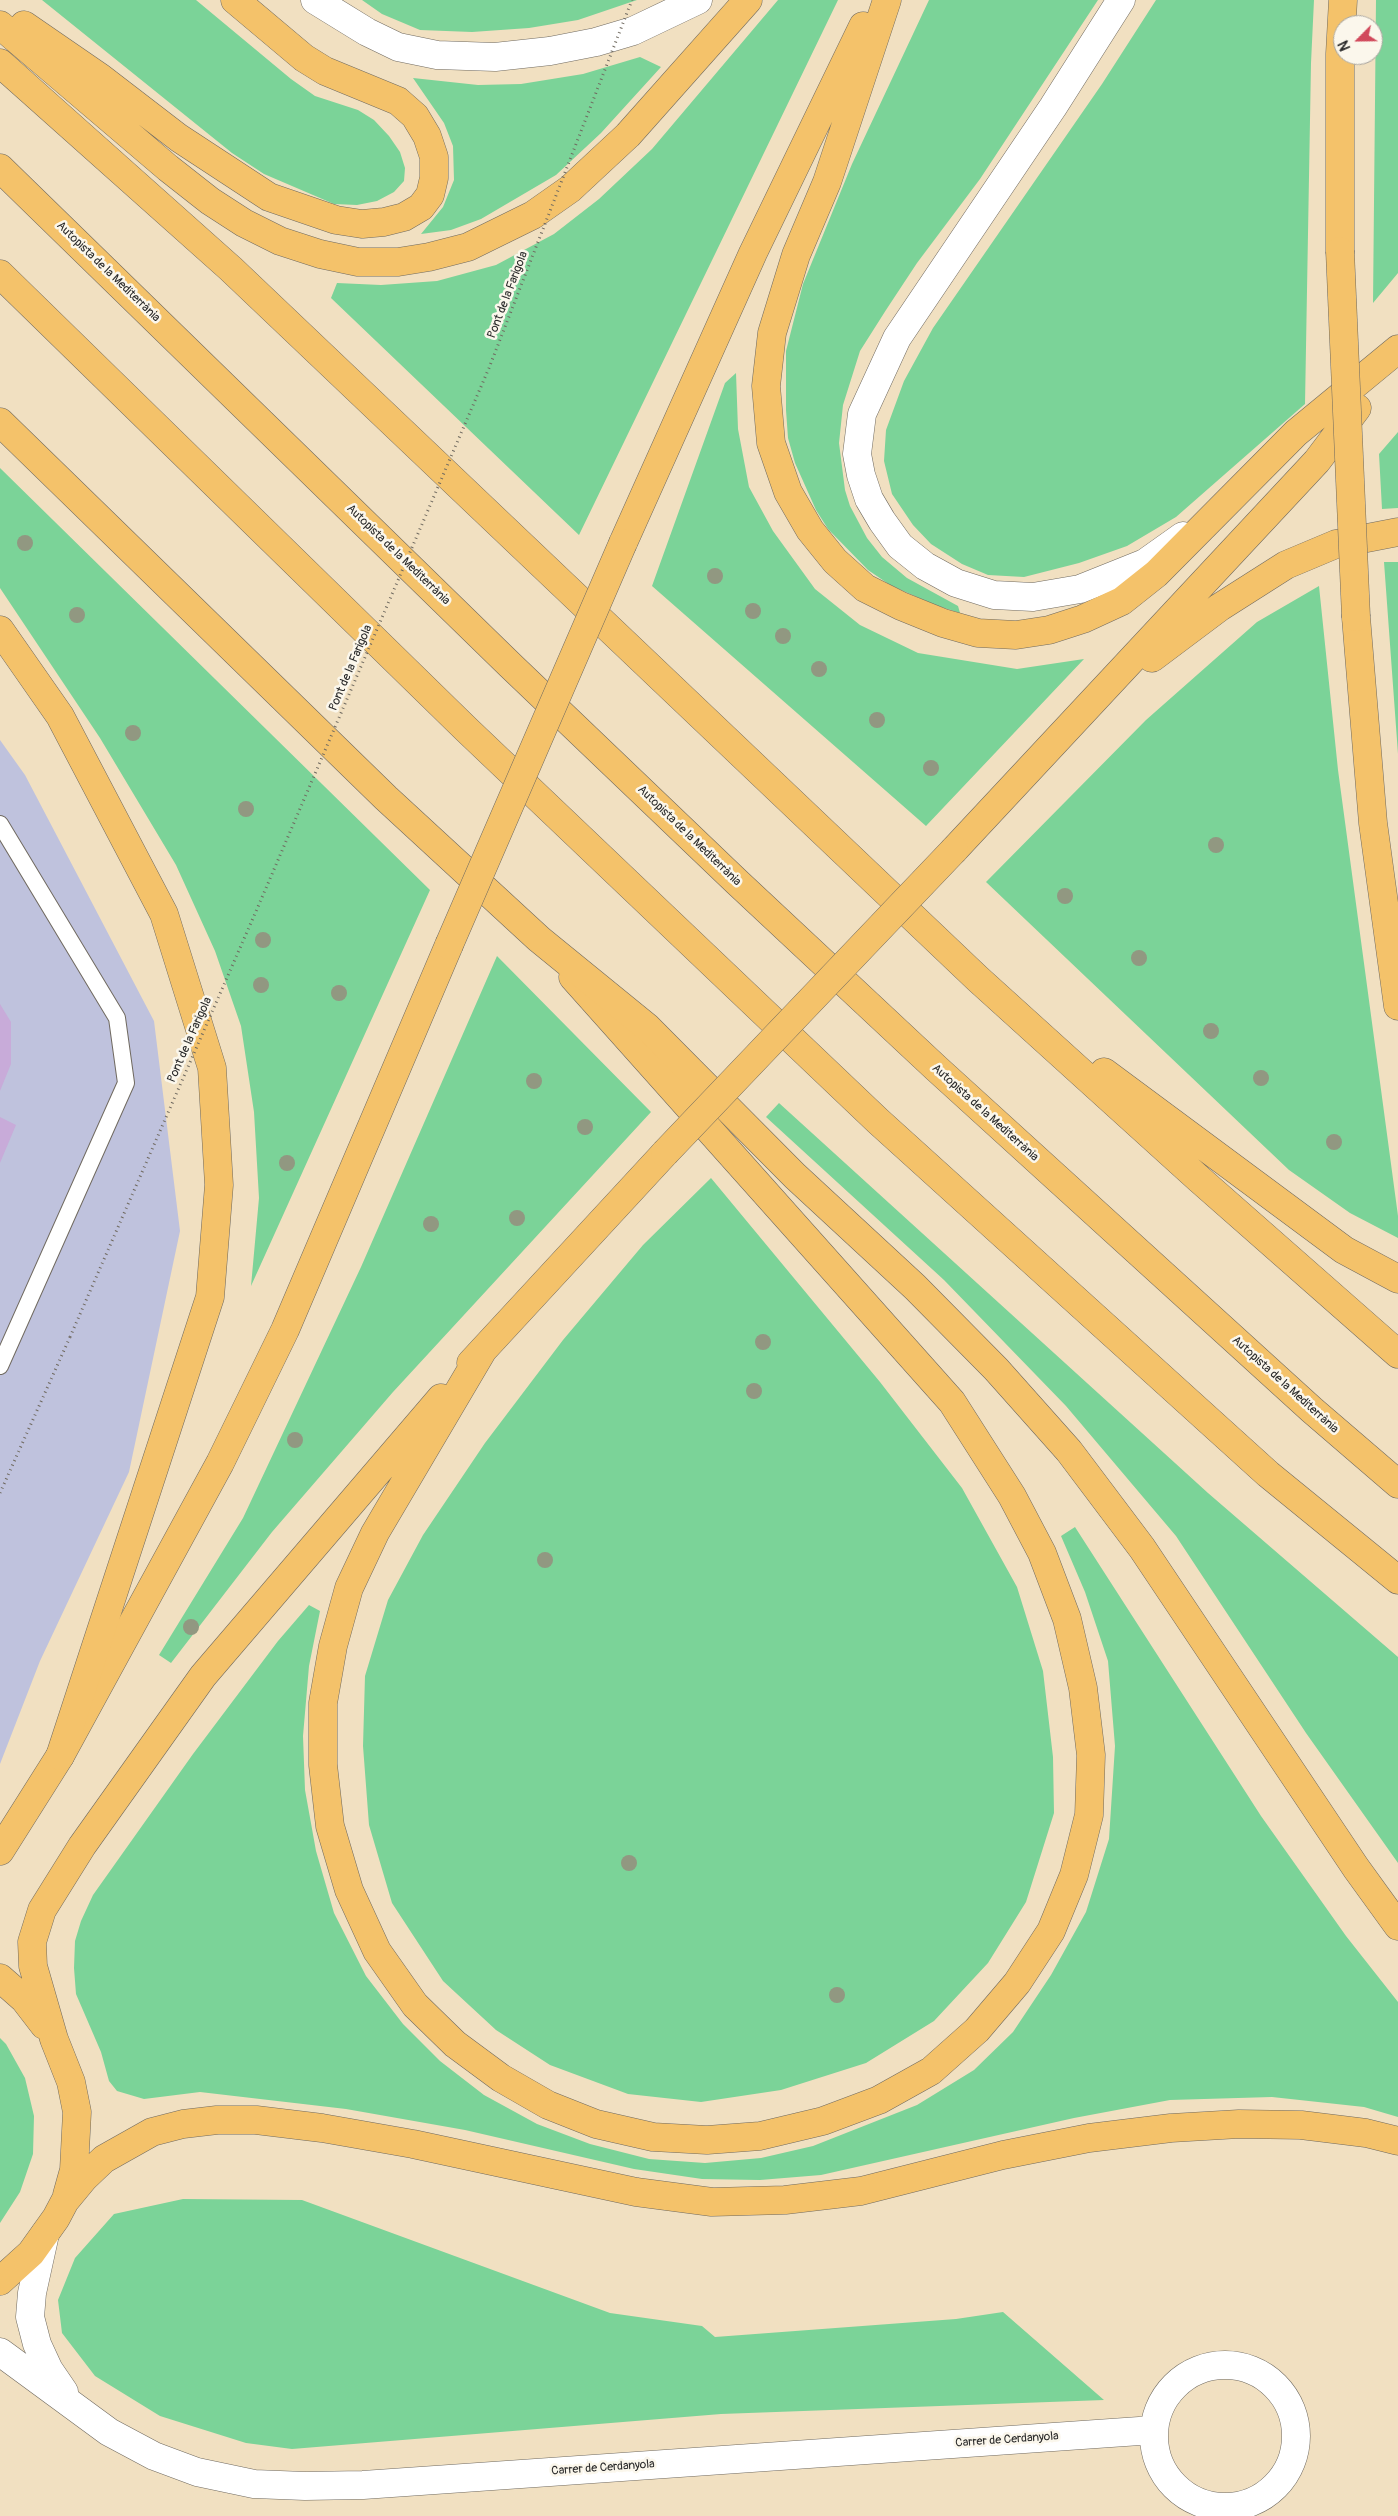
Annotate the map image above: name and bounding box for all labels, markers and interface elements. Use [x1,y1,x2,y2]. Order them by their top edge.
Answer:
north arrow [1333,15,1383,65]
text: N [1335,38,1354,53]
street label: Autopista de la Mediterrània [53,219,163,325]
street label: Pont de la Farigola [485,249,531,341]
street label: Autopista de la Mediterrània [343,502,453,608]
street label: Pont de la Farigola [326,623,376,713]
street label: Autopista de la Mediterrània [634,783,744,889]
street label: Pont de la Farigola [165,995,215,1085]
street label: Autopista de la Mediterrània [929,1061,1041,1165]
street label: Autopista de la Mediterrània [1229,1333,1341,1437]
street label: Carrer de Cerdanyola [955,2429,1059,2451]
street label: Carrer de Cerdanyola [551,2457,655,2479]

